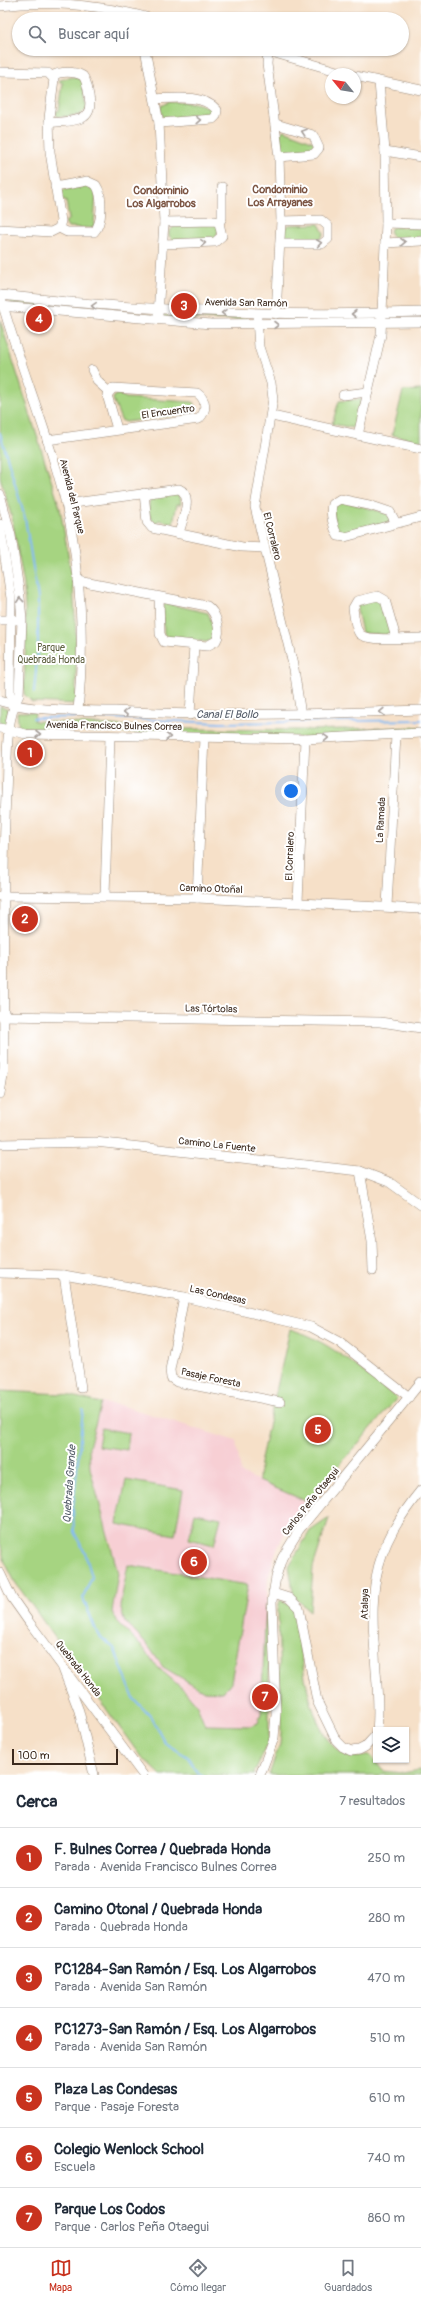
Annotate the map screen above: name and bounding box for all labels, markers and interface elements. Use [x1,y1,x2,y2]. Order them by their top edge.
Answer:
search box [12,12,409,56]
icon: search [26,23,48,45]
text: Buscar aquí [58,25,130,44]
north arrow [325,68,361,104]
one-way arrow [195,116,201,124]
one-way arrow [301,128,308,137]
district label: Condominio Los Arrayanes [247,183,313,209]
district label: Condominio Los Algarrobos [126,184,196,210]
one-way arrow [400,238,406,246]
one-way arrow [200,239,206,248]
one-way arrow [316,239,322,248]
pin: 3 [171,291,197,321]
street label: Avenida San Ramón [205,296,288,310]
one-way arrow [91,301,97,310]
pin: 4 [26,304,52,334]
one-way arrow [221,309,227,317]
one-way arrow [351,310,357,318]
one-way arrow [273,321,279,329]
street label: El Encuentro [141,402,196,422]
street label: Avenida del Parque [57,458,87,535]
street label: El Corralero [260,511,284,562]
one-way arrow [16,597,25,603]
park label: Parque Quebrada Honda [17,642,85,666]
one-way arrow [123,708,129,716]
water label: Canal El Bollo [196,708,259,721]
one-way arrow [379,708,385,716]
street label: Avenida Francisco Bulnes Correa [46,719,183,733]
one-way arrow [35,730,41,738]
one-way arrow [165,733,171,742]
one-way arrow [323,734,329,743]
pin: 1 [17,738,43,768]
your location [281,781,301,801]
street label: La Ramada [374,796,388,843]
street label: El Corralero [283,831,297,881]
street label: Camino Otoñal [179,882,243,896]
pin: 2 [12,904,38,934]
street label: Las Tórtolas [185,1003,238,1015]
street label: Camino La Fuente [178,1135,256,1155]
street label: Las Condesas [188,1283,248,1307]
street label: Pasaje Foresta [180,1366,242,1390]
pin: 5 [305,1415,331,1445]
water label: Quebrada Grande [60,1443,79,1523]
street label: Carlos Peña Otaegui [280,1465,342,1538]
pin: 6 [181,1547,207,1577]
street label: Atalaya [359,1588,371,1620]
street label: Quebrada Honda [53,1638,104,1699]
pin: 7 [252,1682,278,1712]
map controls [373,1727,409,1763]
button: layers [373,1727,409,1763]
scale bar [12,1747,118,1766]
text: 100 m [18,1749,49,1762]
text: Cerca [16,1791,57,1812]
text: 7 resultados [339,1793,405,1809]
text: F. Bulnes Correa / Quebrada Honda [54,1840,271,1859]
text: 1 [26,1850,32,1866]
text: 250 m [367,1850,405,1866]
text: Parada · Avenida Francisco Bulnes Correa [54,1859,277,1875]
text: Camino Otonal / Quebrada Honda [54,1900,262,1919]
text: 2 [25,1910,33,1926]
text: 280 m [368,1910,405,1926]
text: Parada · Quebrada Honda [54,1919,188,1935]
text: PC1284-San Ramón / Esq. Los Algarrobos [54,1960,316,1979]
text: 3 [25,1970,33,1986]
text: 470 m [367,1970,405,1986]
text: Parada · Avenida San Ramón [54,1979,207,1995]
text: PC1273-San Ramón / Esq. Los Algarrobos [54,2020,316,2039]
text: 4 [25,2030,33,2046]
text: 510 m [370,2030,405,2046]
text: Parada · Avenida San Ramón [54,2039,207,2055]
text: Plaza Las Condesas [54,2080,177,2099]
text: 5 [25,2090,33,2106]
text: 610 m [369,2090,405,2106]
text: Parque · Pasaje Foresta [54,2099,179,2115]
text: Colegio Wenlock School [54,2140,204,2159]
text: 6 [25,2150,33,2166]
text: 740 m [367,2150,405,2166]
text: Escuela [54,2159,95,2175]
text: Parque Los Codos [54,2200,165,2219]
text: 7 [26,2210,32,2226]
text: 860 m [368,2210,405,2226]
text: Parque · Carlos Peña Otaegui [54,2219,209,2235]
tab: Mapa [49,2257,72,2294]
tab: Cómo llegar [170,2257,226,2294]
tab: Guardados [324,2257,372,2294]

